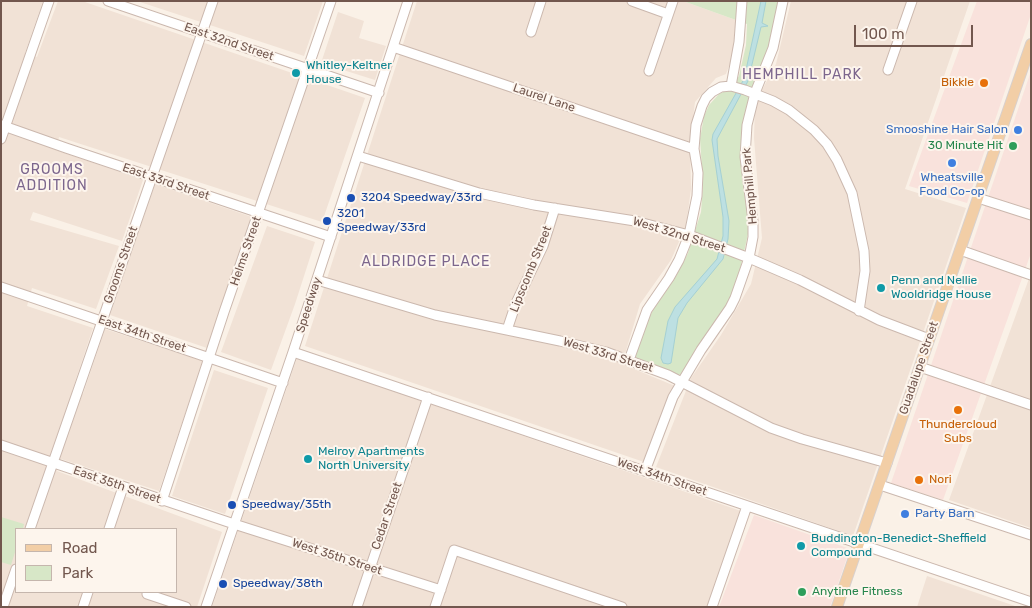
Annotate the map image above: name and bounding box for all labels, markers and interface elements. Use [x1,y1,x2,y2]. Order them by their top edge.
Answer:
scale bar [857,15,976,47]
street label: East 32nd Street [182,20,276,64]
text: 100 m [862,25,904,43]
place label: Whitley-Keltner House [306,59,392,87]
marker: Whitley-Keltner House [290,67,302,79]
district label: HEMPHILL PARK [740,67,864,83]
place label: Bikkle [941,76,974,90]
marker: Bikkle [978,77,990,89]
street label: Laurel Lane [511,81,577,115]
place label: Smooshine Hair Salon [886,123,1008,137]
marker: Smooshine Hair Salon [1012,124,1024,136]
place label: 30 Minute Hit [928,139,1003,153]
marker: 30 Minute Hit [1007,140,1019,152]
street label: Hemphill Park [739,147,761,225]
marker: Wheatsville Food Co-op [946,157,958,169]
street label: East 33rd Street [121,160,211,204]
district label: GROOMS ADDITION [15,162,89,194]
place label: Wheatsville Food Co-op [919,171,985,199]
place label: 3204 Speedway/33rd [361,191,482,205]
marker: 3204 Speedway/33rd [345,192,357,204]
place label: 3201 Speedway/33rd [337,207,426,235]
street label: Helms Street [227,214,265,288]
street label: West 32nd Street [631,214,727,256]
marker: 3201 Speedway/33rd [321,215,333,227]
street label: Grooms Street [101,224,141,306]
street label: Lipscomb Street [507,224,555,314]
district label: ALDRIDGE PLACE [360,254,492,270]
place label: Penn and Nellie Wooldridge House [891,274,991,302]
street label: Speedway [293,275,325,335]
marker: Penn and Nellie Wooldridge House [875,282,887,294]
street label: East 34th Street [96,312,188,356]
street label: Guadalupe Street [896,320,942,416]
street label: West 33rd Street [561,334,655,376]
marker: Thundercloud Subs [952,404,964,416]
place label: Thundercloud Subs [919,418,997,446]
place label: Melroy Apartments North University [318,445,424,473]
marker: Melroy Apartments North University [302,453,314,465]
street label: West 34th Street [615,455,709,499]
street label: East 35th Street [71,463,163,507]
place label: Nori [929,473,952,487]
marker: Nori [913,474,925,486]
street label: Cedar Street [369,480,405,552]
place label: Speedway/35th [242,498,331,512]
marker: Speedway/35th [226,499,238,511]
place label: Party Barn [915,507,974,521]
marker: Party Barn [899,508,911,520]
legend [15,528,178,593]
place label: Buddington-Benedict-Sheffield Compound [811,532,986,560]
street label: West 35th Street [290,536,384,578]
text: Road [62,539,98,557]
marker: Buddington-Benedict-Sheffield Compound [795,540,807,552]
text: Park [62,564,93,582]
place label: Speedway/38th [233,577,323,591]
marker: Speedway/38th [217,578,229,590]
place label: Anytime Fitness [812,585,903,599]
marker: Anytime Fitness [796,586,808,598]

